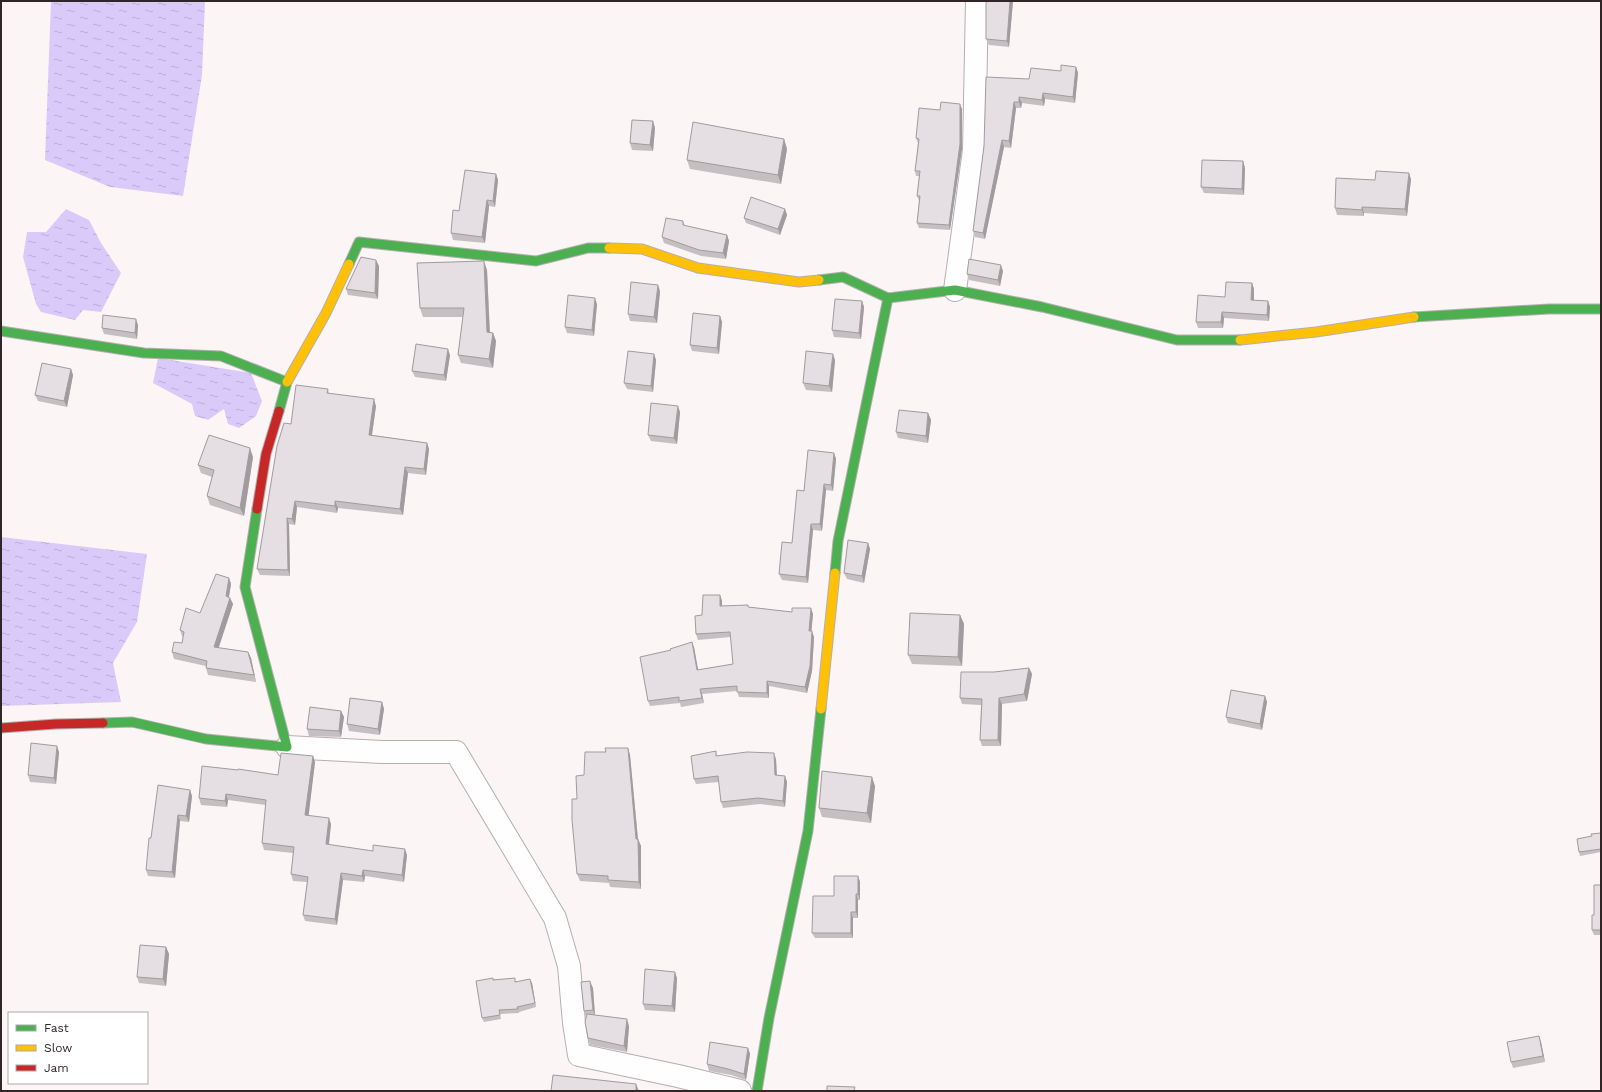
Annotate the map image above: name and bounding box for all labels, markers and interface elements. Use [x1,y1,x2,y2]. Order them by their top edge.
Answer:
legend [8,1012,148,1084]
text: Fast [44,1021,69,1035]
text: Slow [44,1041,72,1055]
text: Jam [44,1061,69,1075]

